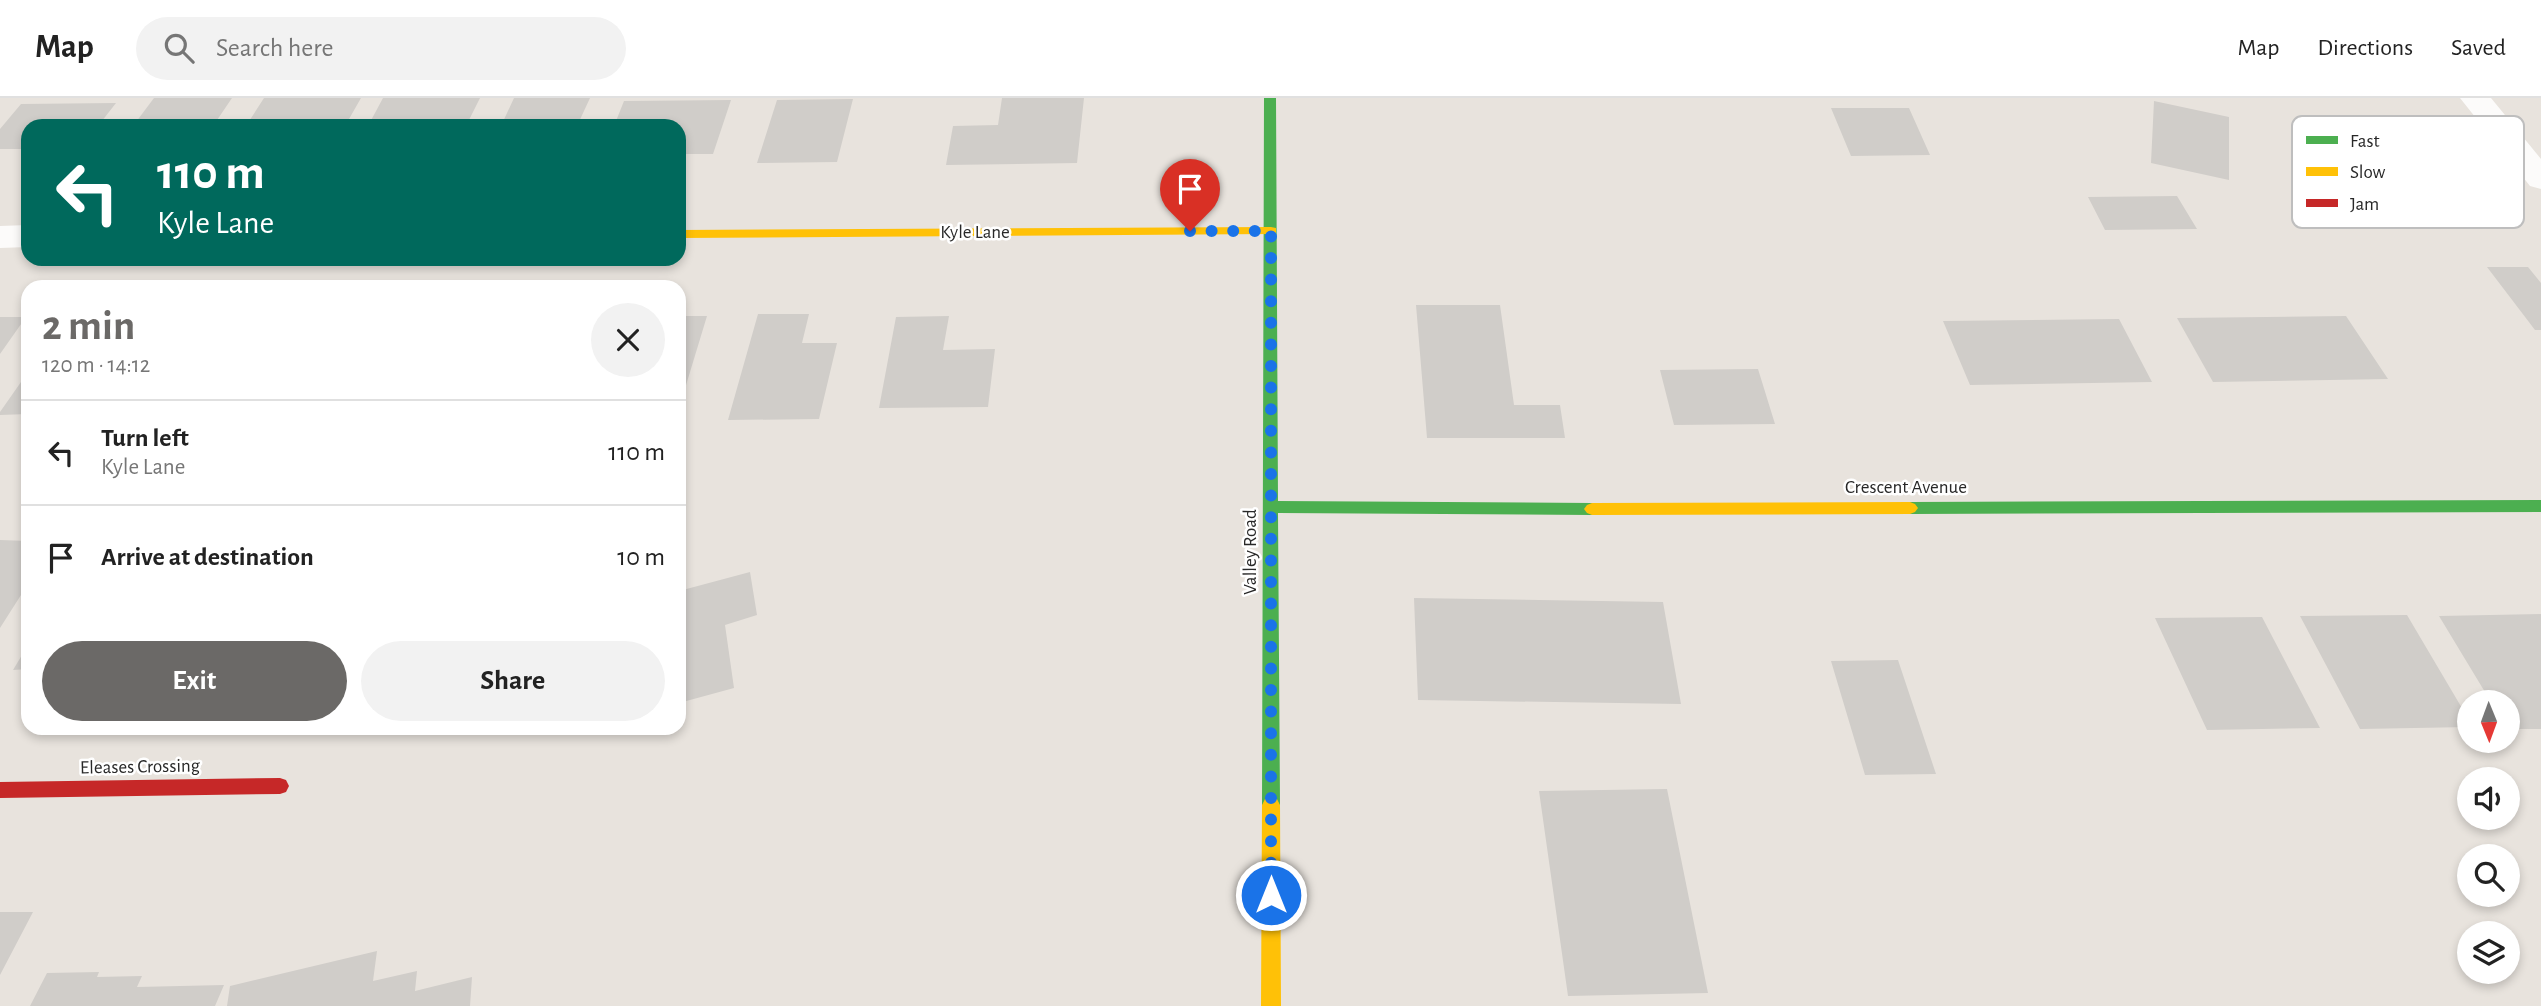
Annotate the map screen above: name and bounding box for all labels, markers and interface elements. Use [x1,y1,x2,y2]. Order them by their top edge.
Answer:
search box [136,17,626,80]
icon: search [160,29,198,67]
text: Map [35,31,94,64]
text: Search here [216,35,334,61]
text: Map [2237,36,2279,60]
text: Directions [2317,36,2413,60]
text: Saved [2451,36,2506,60]
legend [2292,116,2524,228]
text: Fast [2350,132,2380,151]
icon: left [42,147,133,238]
text: 110 m [157,149,265,198]
pin [1160,159,1220,231]
text: Slow [2350,163,2386,182]
icon: arrive [1171,170,1209,208]
text: Jam [2350,195,2379,214]
text: Kyle Lane [157,207,274,239]
street label: Kyle Lane [940,223,1010,242]
button: close [591,303,665,377]
text: 2 min [42,305,135,347]
text: 120 m · 14:12 [42,354,150,377]
text: Turn left [101,425,189,451]
icon: left [42,434,80,472]
text: 110 m [608,439,665,465]
text: Kyle Lane [101,456,185,479]
street label: Crescent Avenue [1845,478,1967,497]
street label: Valley Road [1241,509,1260,595]
icon: arrive [42,539,80,577]
text: Arrive at destination [101,544,314,570]
text: 10 m [617,544,665,570]
button: Exit [42,641,347,721]
button: Share [361,641,665,721]
north arrow [2457,690,2520,752]
map controls [2457,690,2520,984]
street label: Eleases Crossing [80,756,201,778]
button: sound [2457,767,2520,830]
button: search [2457,844,2520,907]
position arrow [1234,858,1308,932]
button: layers [2457,921,2520,984]

